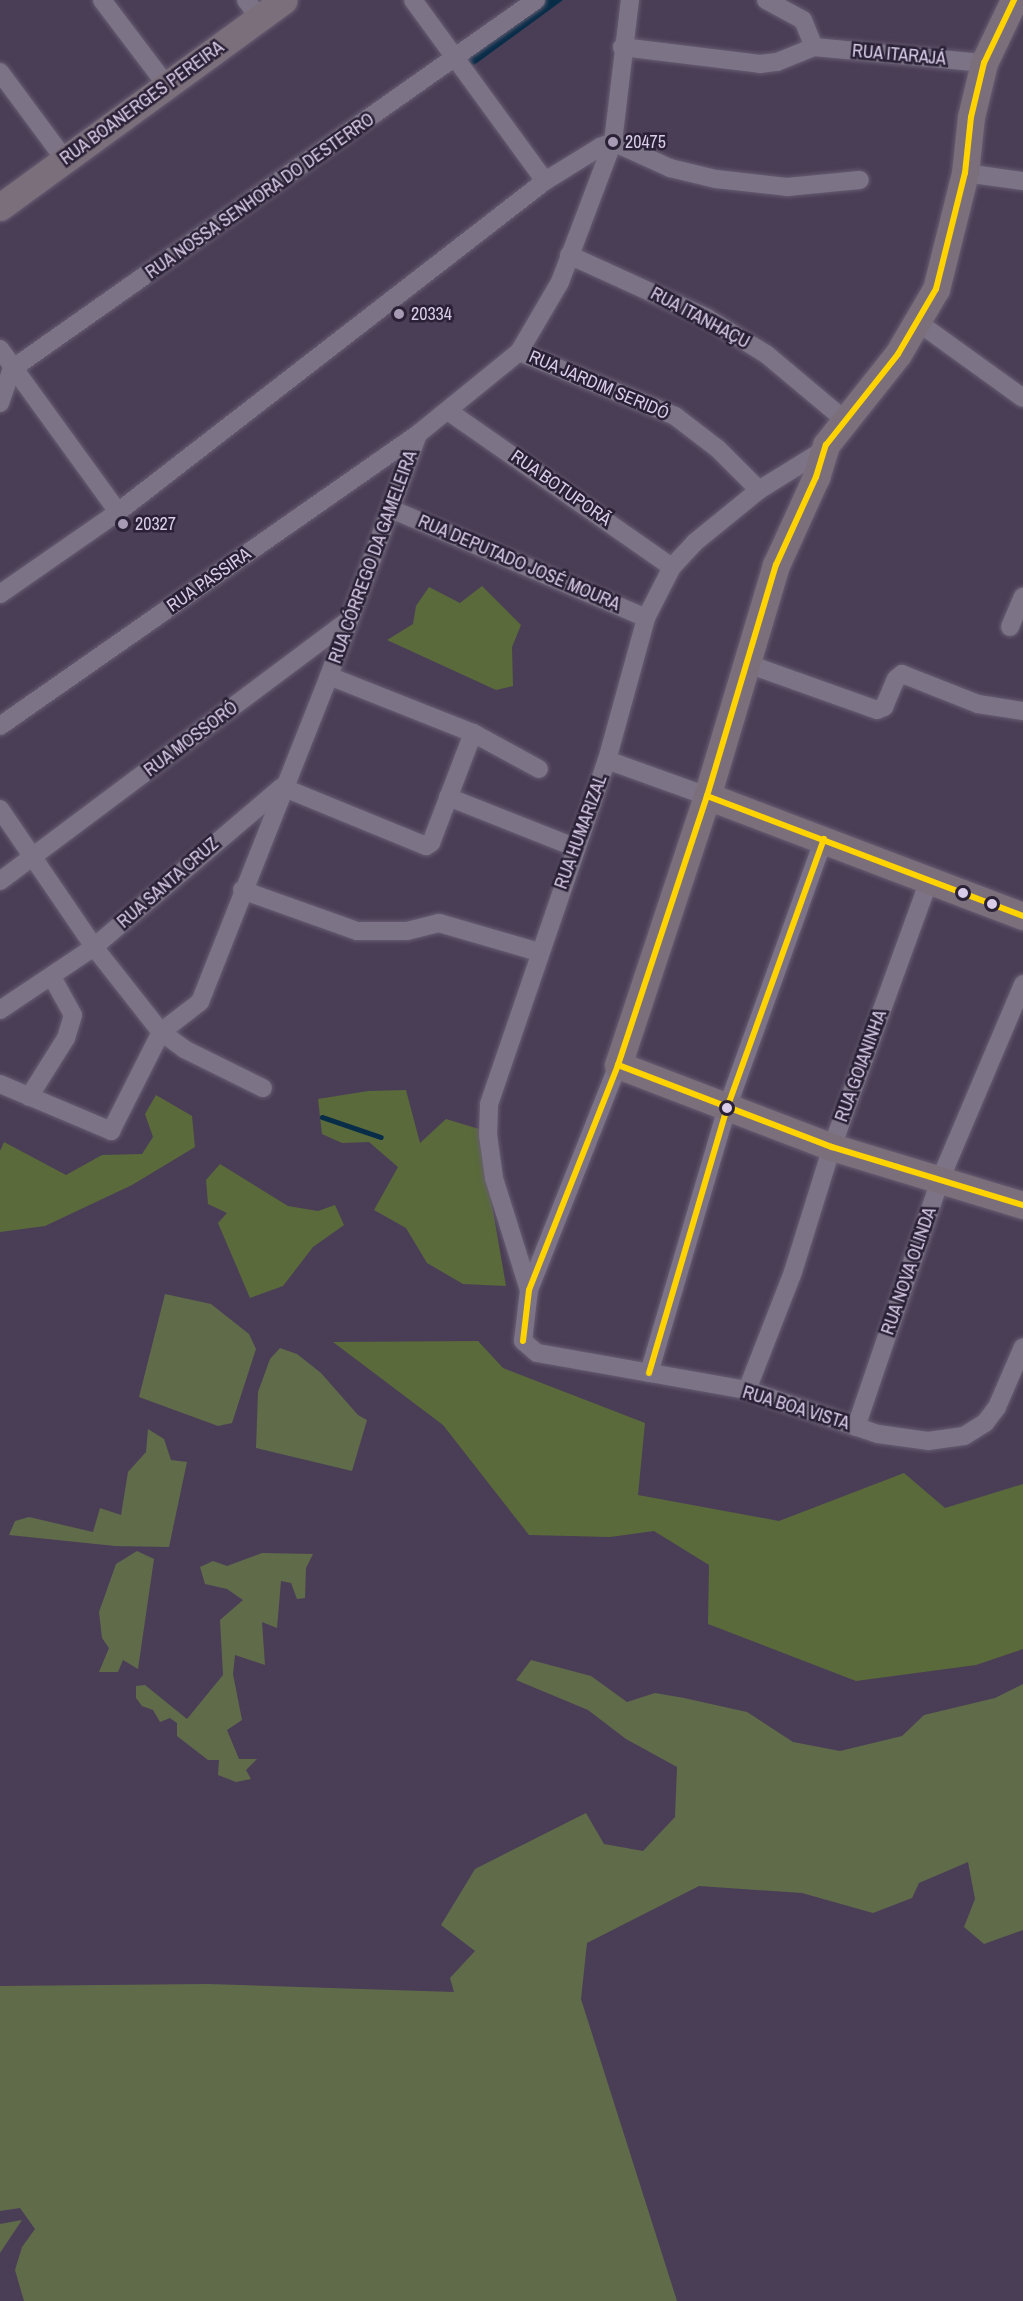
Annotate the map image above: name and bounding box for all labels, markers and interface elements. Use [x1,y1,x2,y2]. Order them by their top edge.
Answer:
street label: RUA BOANERGES PEREIRA [56,36,228,170]
street label: RUA ITARAJÁ [851,40,947,70]
street label: RUA NOSSA SENHORA DO DESTERRO [141,108,379,284]
place label: 20475 [625,131,666,153]
marker: 20475 [606,135,620,149]
street label: RUA ITANHAÇU [647,283,753,353]
place label: 20334 [411,303,452,325]
marker: 20334 [392,307,406,321]
street label: RUA JARDIM SERIDÓ [525,346,673,424]
street label: RUA BOTUPORÃ [506,445,616,531]
street label: RUA CÓRREGO DA GAMELEIRA [324,447,422,667]
street label: RUA DEPUTADO JOSÉ MOURA [414,510,624,616]
place label: 20327 [135,513,176,535]
marker: 20327 [116,517,130,531]
street label: RUA PASSIRA [163,543,255,617]
street label: RUA MOSSORÓ [140,697,242,781]
street label: RUA HUMARIZAL [550,772,612,892]
street label: RUA SANTA CRUZ [112,833,224,933]
unlabelled marker [957,887,969,899]
unlabelled marker [986,898,998,910]
street label: RUA GOIANINHA [831,1007,891,1125]
unlabelled marker [721,1102,733,1114]
street label: RUA NOVA OLINDA [877,1204,941,1338]
street label: RUA BOA VISTA [739,1381,853,1435]

